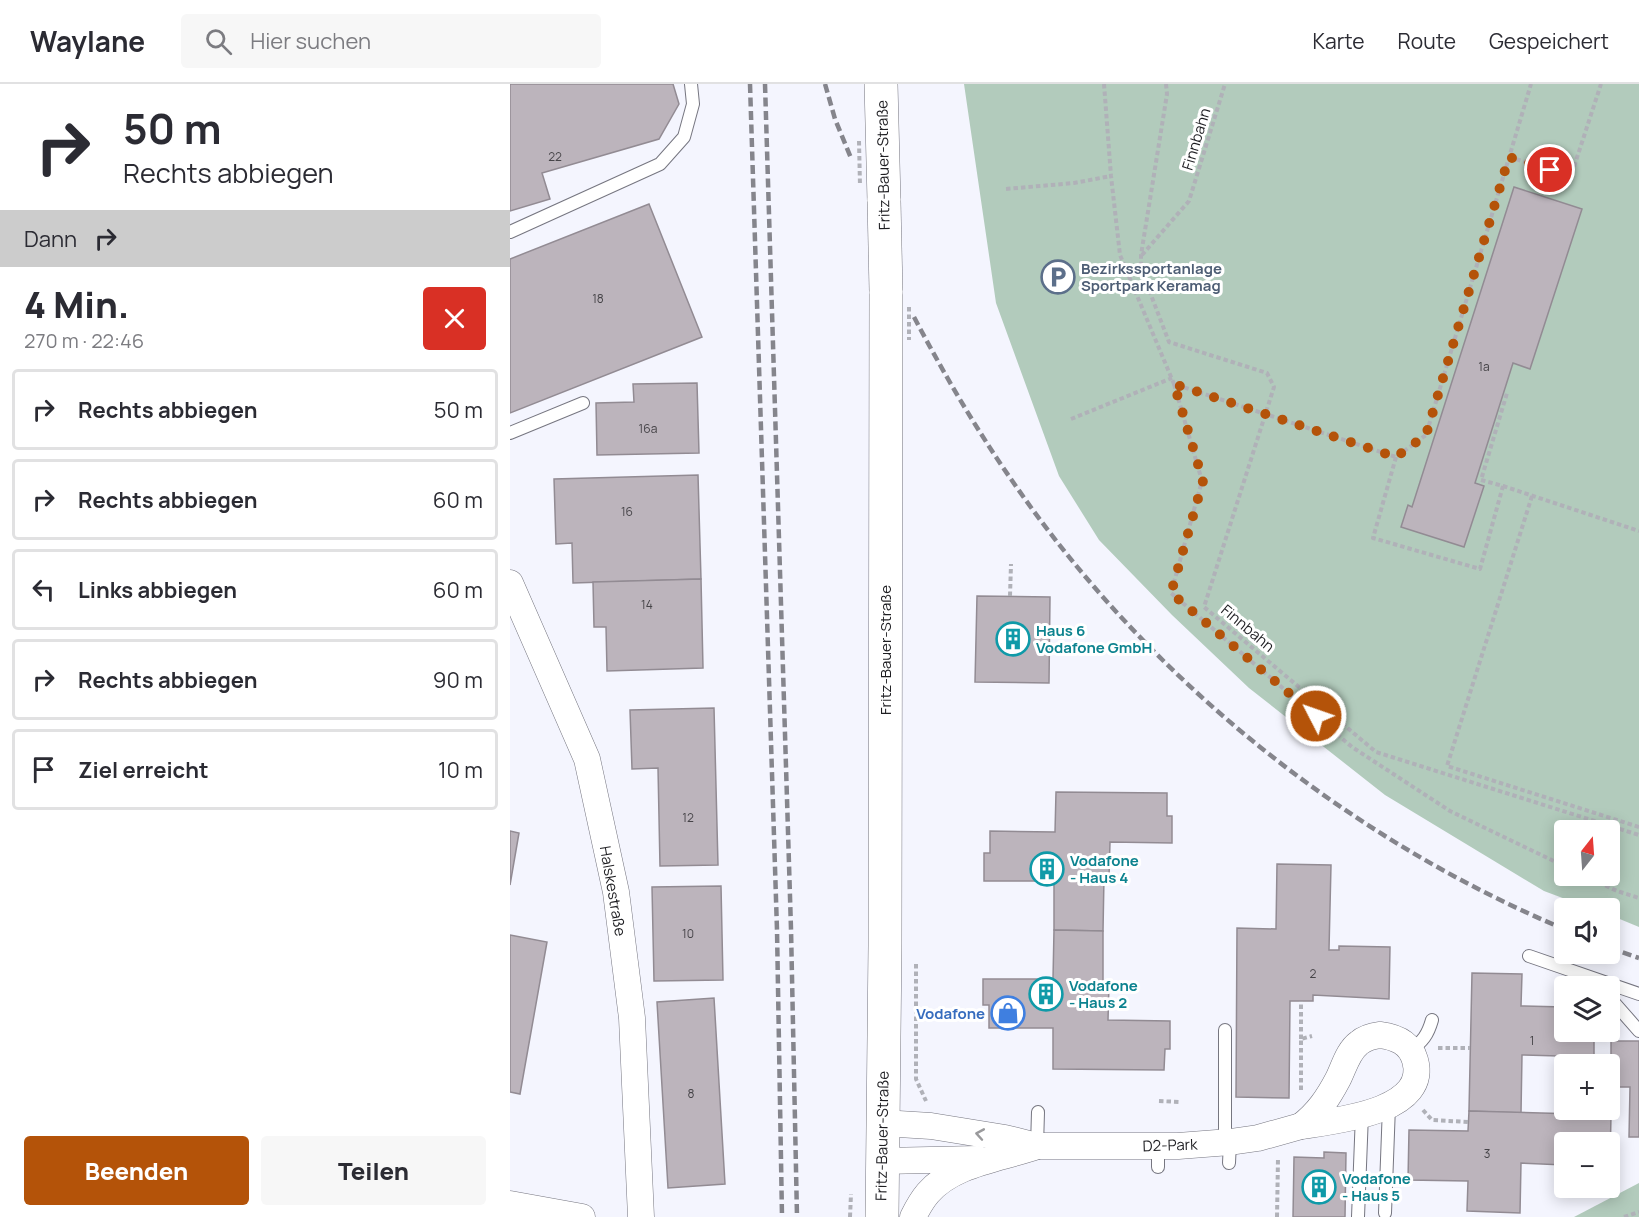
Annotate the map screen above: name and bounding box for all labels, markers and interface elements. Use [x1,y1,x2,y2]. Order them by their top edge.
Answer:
search box [181,14,601,68]
text: Waylane [30,22,145,60]
icon: search [202,25,235,58]
text: Hier suchen [250,26,371,56]
text: Karte [1313,27,1365,55]
text: Route [1398,27,1456,55]
text: Gespeichert [1489,27,1609,55]
text: 50 m [123,99,221,157]
street label: Fritz-Bauer-Straße [871,100,895,230]
street label: Finnbahn [1177,105,1215,173]
icon: right [24,108,102,186]
pin [1524,144,1575,195]
house number: 22 [548,148,562,165]
icon: arrive [1533,153,1566,186]
text: Rechts abbiegen [123,154,334,191]
icon: right [89,222,122,255]
text: Dann [24,224,77,254]
place label: Bezirkssportanlage Sportpark Keramag [1081,258,1222,296]
parking icon: Bezirkssportanlage Sportpark Keramag [1040,259,1076,295]
text: 4 Min. [24,280,129,329]
button: close [423,287,486,350]
house number: 18 [592,290,604,307]
text: 270 m · 22:46 [24,327,144,354]
house number: 1a [1478,358,1490,375]
icon: right [27,393,60,426]
text: Rechts abbiegen [78,395,257,425]
text: 50 m [434,395,483,425]
house number: 16a [639,420,657,437]
icon: right [27,483,60,516]
text: Rechts abbiegen [78,485,257,515]
text: 60 m [433,485,483,515]
house number: 16 [621,503,633,520]
icon: left [27,573,60,606]
text: Links abbiegen [78,575,237,605]
text: 60 m [433,575,483,605]
street label: Fritz-Bauer-Straße [875,585,896,715]
house number: 14 [641,596,653,613]
street label: Finnbahn [1217,599,1279,657]
place label: Haus 6 Vodafone GmbH [1036,620,1152,658]
building icon: Haus 6 Vodafone GmbH [995,621,1031,657]
icon: right [27,663,60,696]
text: Rechts abbiegen [78,665,257,695]
text: 90 m [433,665,483,695]
position arrow [1284,684,1348,748]
icon: arrive [27,753,60,786]
text: Ziel erreicht [78,755,209,785]
text: 10 m [438,755,483,785]
house number: 12 [682,809,694,826]
north arrow [1554,820,1620,886]
map controls [1554,820,1620,1198]
street label: Halskestraße [595,844,631,938]
place label: Vodafone - Haus 4 [1070,850,1139,888]
building icon: Vodafone - Haus 4 [1029,851,1065,887]
button: sound [1554,898,1620,964]
house number: 10 [682,925,694,942]
house number: 2 [1310,965,1317,982]
place label: Vodafone - Haus 2 [1069,975,1138,1013]
building icon: Vodafone - Haus 2 [1028,976,1064,1012]
button: layers [1554,976,1620,1042]
shop icon: Vodafone [990,995,1026,1031]
place label: Vodafone [916,1003,985,1024]
house number: 1 [1530,1032,1534,1049]
button: + [1554,1054,1620,1120]
street label: Fritz-Bauer-Straße [870,1071,894,1201]
house number: 8 [688,1085,695,1102]
one-way arrow [976,1128,986,1141]
button: − [1554,1132,1620,1198]
street label: D2-Park [1142,1134,1198,1156]
button: Beenden [24,1136,249,1205]
button: Teilen [261,1136,486,1205]
house number: 3 [1484,1145,1490,1162]
place label: Vodafone - Haus 5 [1342,1168,1411,1206]
building icon: Vodafone - Haus 5 [1301,1169,1337,1205]

